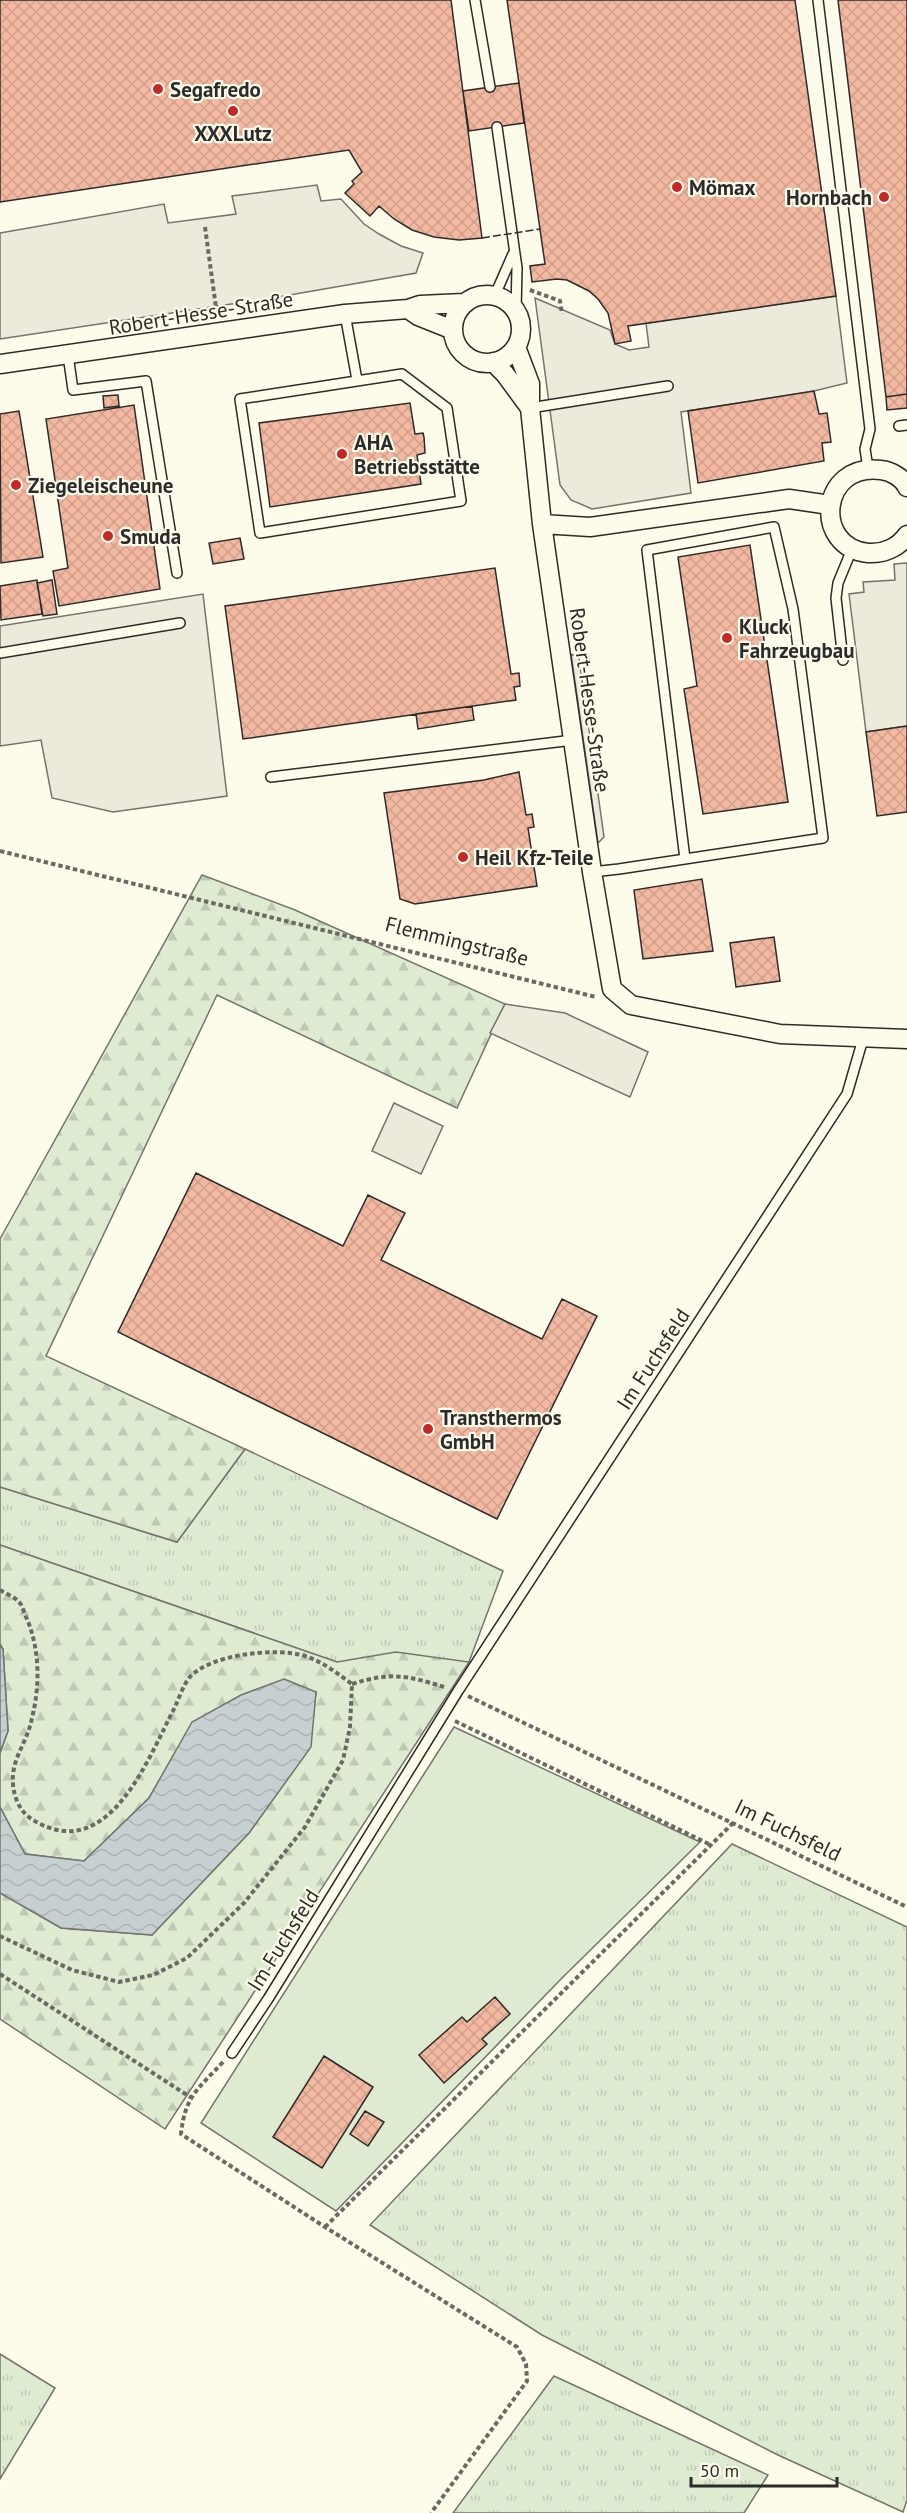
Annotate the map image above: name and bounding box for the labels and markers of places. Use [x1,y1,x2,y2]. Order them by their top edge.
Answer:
place label: Segafredo [170,76,261,103]
marker: Segafredo [151,82,165,96]
marker: XXXLutz [226,104,240,118]
place label: XXXLutz [194,120,272,147]
place label: Mömax [689,174,755,201]
marker: Mömax [670,180,684,194]
place label: Hornbach [786,184,872,211]
marker: Hornbach [877,190,891,204]
place label: AHA Betriebsstätte [354,429,480,480]
marker: AHA Betriebsstätte [335,447,349,461]
place label: Ziegeleischeune [28,472,173,499]
marker: Ziegeleischeune [9,478,23,492]
place label: Smuda [120,523,181,550]
marker: Smuda [101,529,115,543]
place label: Kluck Fahrzeugbau [739,613,855,664]
marker: Kluck Fahrzeugbau [720,631,734,645]
place label: Heil Kfz-Teile [475,844,594,871]
marker: Heil Kfz-Teile [456,850,470,864]
place label: Transthermos GmbH [440,1404,562,1455]
marker: Transthermos GmbH [421,1422,435,1436]

